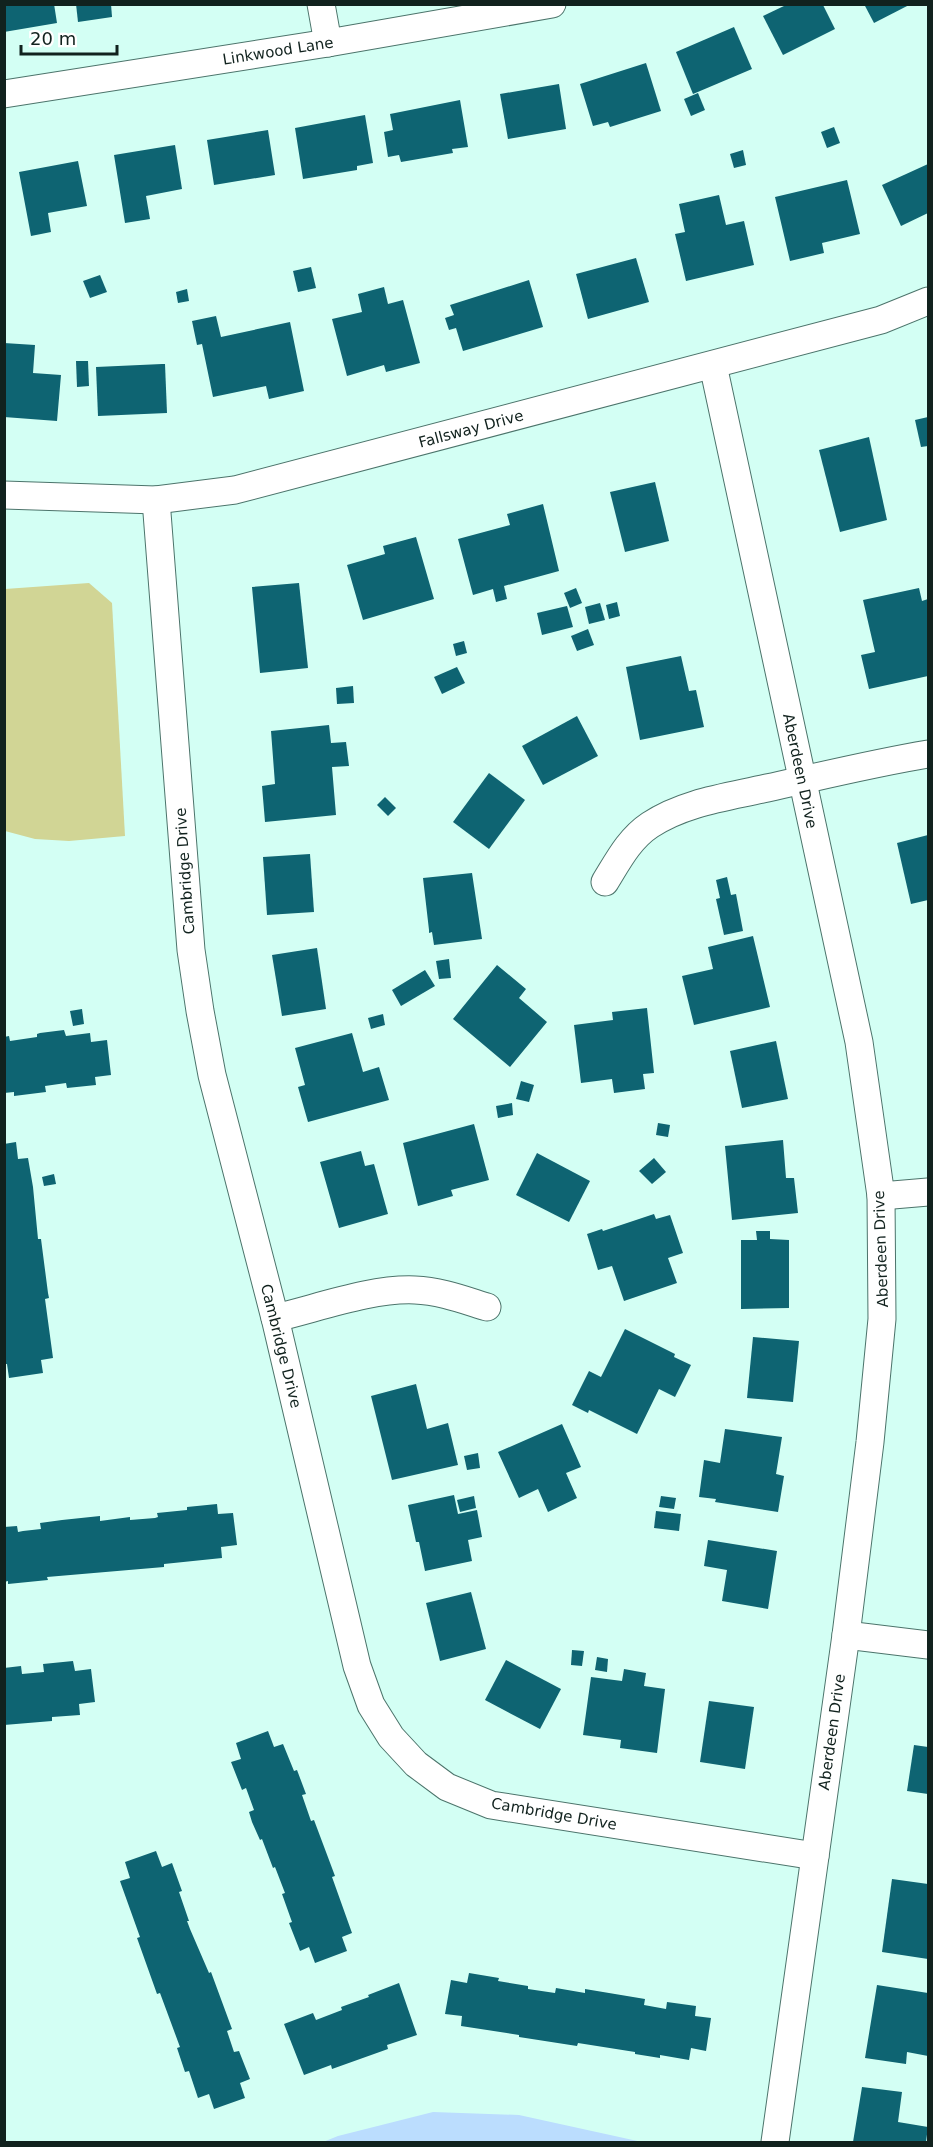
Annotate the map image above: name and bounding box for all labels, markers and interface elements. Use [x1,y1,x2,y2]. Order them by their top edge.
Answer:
scale bar [21,18,117,56]
text: 20 m [30,28,76,49]
street label: Linkwood Lane [221,33,335,69]
street label: Fallsway Drive [417,406,525,452]
street label: Aberdeen Drive [779,712,821,830]
street label: Cambridge Drive [172,807,198,935]
street label: Aberdeen Drive [870,1190,892,1308]
street label: Cambridge Drive [257,1282,305,1410]
street label: Aberdeen Drive [815,1673,849,1791]
street label: Cambridge Drive [490,1794,618,1834]

